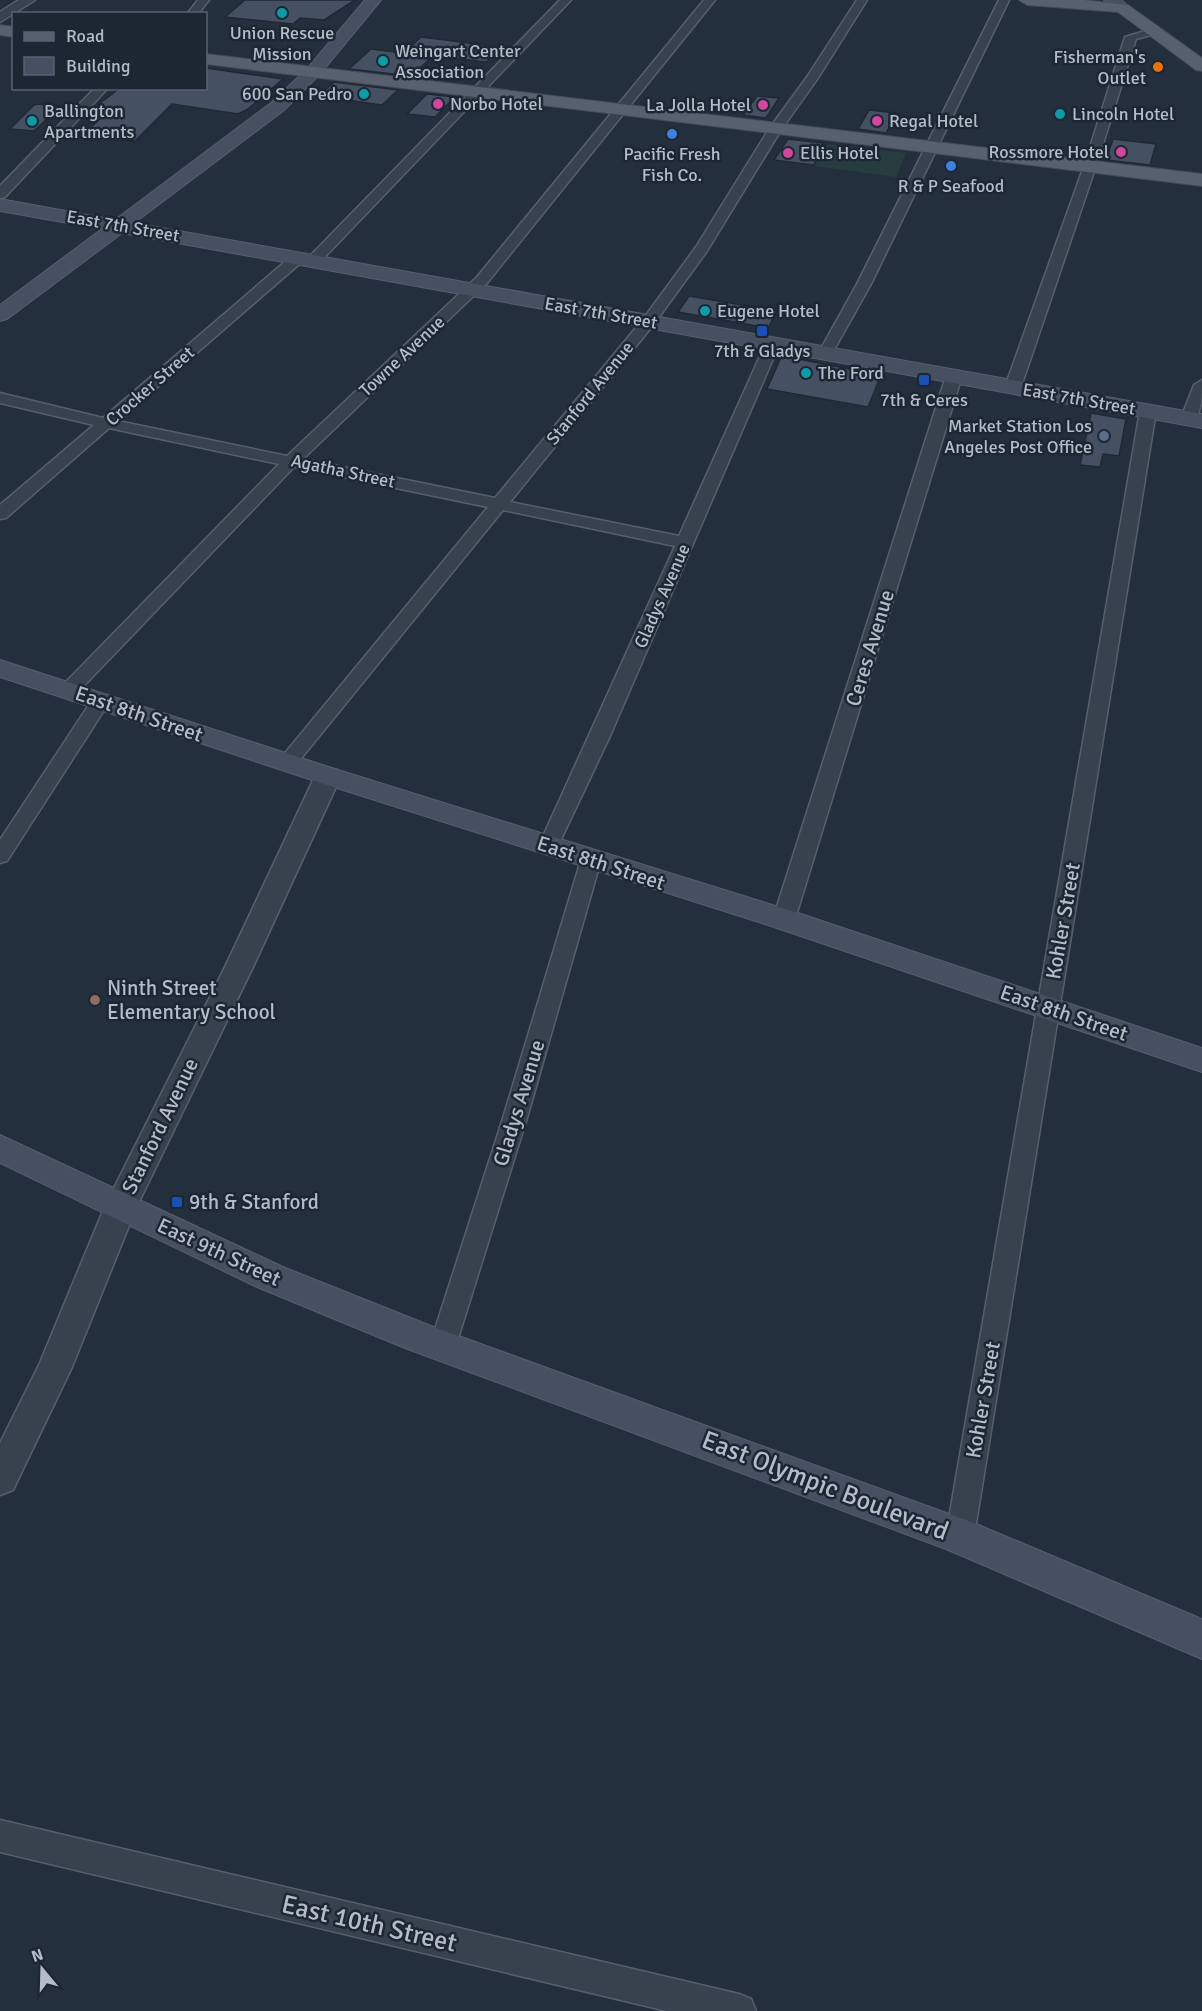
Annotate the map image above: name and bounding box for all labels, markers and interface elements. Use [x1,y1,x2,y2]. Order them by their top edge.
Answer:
marker: Union Rescue Mission [275,6,289,20]
legend [12,12,207,90]
place label: Union Rescue Mission [230,22,334,65]
text: Road [66,25,105,47]
place label: Weingart Center Association [395,40,521,83]
place label: Fisherman's Outlet [1054,46,1146,89]
marker: Weingart Center Association [376,54,390,68]
text: Building [66,55,130,77]
marker: Fisherman's Outlet [1151,60,1165,74]
place label: 600 San Pedro [242,83,352,105]
marker: 600 San Pedro [357,87,371,101]
place label: Norbo Hotel [450,93,543,115]
place label: La Jolla Hotel [646,94,751,116]
marker: Norbo Hotel [431,97,445,111]
marker: La Jolla Hotel [756,98,770,112]
place label: Ballington Apartments [44,100,134,143]
place label: Lincoln Hotel [1072,103,1174,125]
marker: Lincoln Hotel [1053,107,1067,121]
place label: Regal Hotel [889,110,978,132]
marker: Ballington Apartments [25,114,39,128]
marker: Regal Hotel [870,114,884,128]
marker: Pacific Fresh Fish Co. [665,127,679,141]
place label: Rossmore Hotel [989,141,1109,163]
place label: Ellis Hotel [800,142,879,164]
place label: Pacific Fresh Fish Co. [623,143,721,186]
marker: Rossmore Hotel [1114,145,1128,159]
marker: Ellis Hotel [781,146,795,160]
marker: R & P Seafood [944,159,958,173]
place label: R & P Seafood [898,175,1004,197]
street label: East 7th Street [65,205,181,247]
street label: East 7th Street [543,292,659,334]
place label: Eugene Hotel [717,300,820,322]
marker: Eugene Hotel [698,304,712,318]
street label: Towne Avenue [355,311,449,401]
marker: 7th & Gladys [755,324,769,338]
street label: Stanford Avenue [542,337,638,449]
place label: 7th & Gladys [714,340,810,362]
street label: Crocker Street [101,342,199,430]
place label: The Ford [818,362,884,384]
marker: The Ford [799,366,813,380]
marker: 7th & Ceres [917,373,931,387]
street label: East 7th Street [1021,378,1137,420]
place label: 7th & Ceres [880,389,968,411]
place label: Market Station Los Angeles Post Office [944,415,1092,458]
marker: Market Station Los Angeles Post Office [1097,429,1111,443]
street label: Agatha Street [289,449,397,493]
street label: Gladys Avenue [629,540,695,652]
street label: Ceres Avenue [840,587,900,709]
street label: East 8th Street [72,680,206,748]
street label: East 8th Street [534,830,668,896]
street label: Kohler Street [1040,861,1086,981]
place label: Ninth Street Elementary School [107,975,276,1025]
street label: East 8th Street [997,979,1131,1047]
marker: Ninth Street Elementary School [88,993,102,1007]
street label: Gladys Avenue [487,1037,551,1169]
street label: Stanford Avenue [116,1054,204,1198]
place label: 9th & Stanford [189,1189,319,1215]
marker: 9th & Stanford [170,1195,184,1209]
street label: East 9th Street [153,1212,285,1292]
street label: Kohler Street [960,1340,1006,1460]
street label: East Olympic Boulevard [697,1424,953,1548]
street label: East 10th Street [278,1888,460,1960]
north arrow [12,1939,72,1999]
text: N [29,1944,46,1967]

